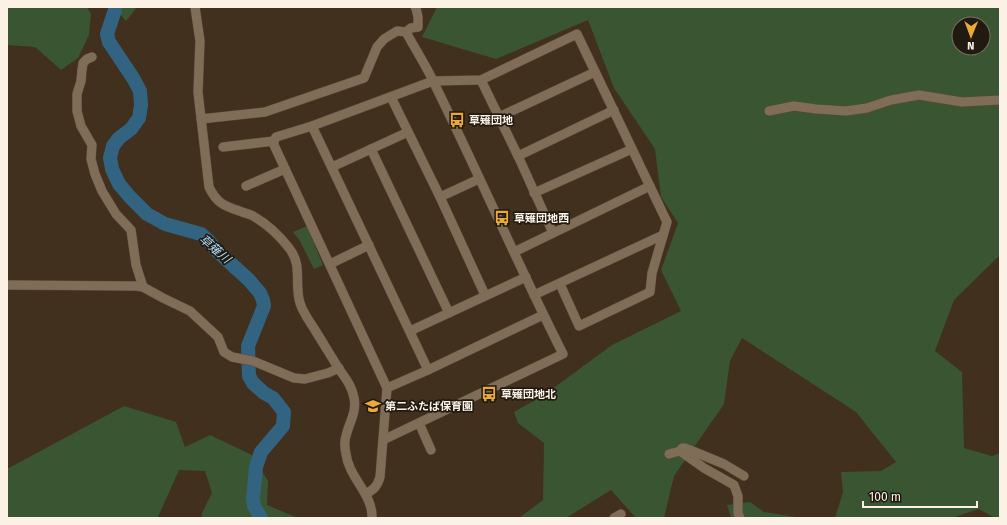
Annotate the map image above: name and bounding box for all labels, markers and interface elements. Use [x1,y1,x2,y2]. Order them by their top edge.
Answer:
north arrow [951,16,991,56]
text: N [967,39,975,52]
bus stop icon: 草薙団地 [448,111,466,129]
place label: 草薙団地 [469,114,513,127]
bus stop icon: 草薙団地西 [493,209,511,227]
place label: 草薙団地西 [514,212,569,225]
water label: 草薙川 [197,232,235,267]
bus stop icon: 草薙団地北 [480,385,498,403]
place label: 草薙団地北 [501,388,556,401]
school or university icon: 第二ふたば保育園 [364,397,382,415]
place label: 第二ふたば保育園 [385,400,473,413]
scale bar [863,483,977,509]
text: 100 m [869,490,901,504]

